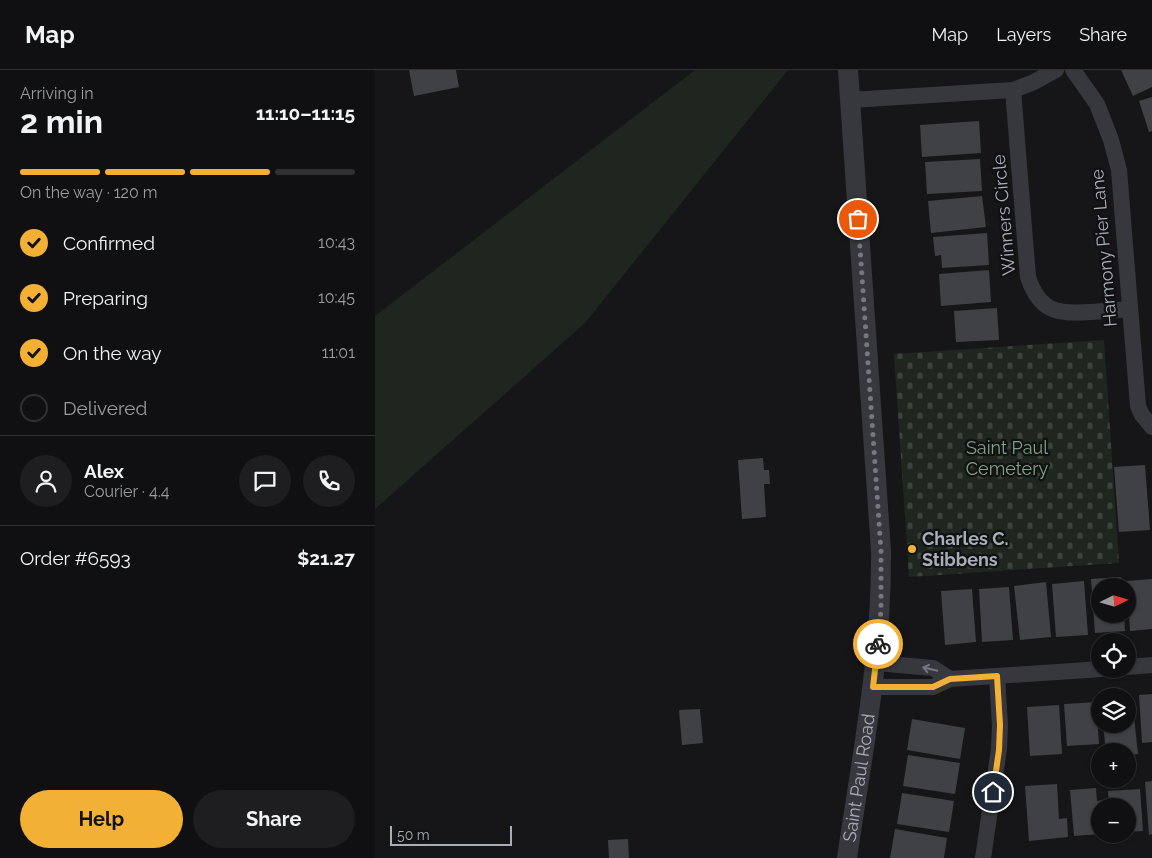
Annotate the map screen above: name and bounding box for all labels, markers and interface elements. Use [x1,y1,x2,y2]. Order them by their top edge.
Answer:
text: Map [25,20,75,49]
text: Map [932,24,968,45]
text: Layers [996,24,1051,45]
text: Share [1079,24,1127,45]
text: Arriving in [20,84,94,103]
text: 11:10–11:15 [256,102,355,124]
text: 2 min [20,103,103,140]
street label: Winners Circle [988,153,1019,277]
street label: Harmony Pier Lane [1086,168,1121,328]
text: On the way · 120 m [20,183,158,202]
pin [837,198,879,240]
icon: bag [844,205,872,233]
icon: check [20,229,48,257]
text: Confirmed [63,232,155,254]
text: 10:43 [318,233,355,252]
icon: check [20,284,48,312]
text: Preparing [63,287,148,309]
text: 10:45 [318,288,355,307]
icon: check [20,339,48,367]
text: On the way [63,342,162,364]
text: 11:01 [322,343,355,362]
text: Delivered [63,397,147,419]
park label: Saint Paul Cemetery [966,437,1048,479]
button: person [20,455,72,507]
button: chat [239,455,291,507]
button: phone [303,455,355,507]
text: Alex [84,460,124,482]
text: Courier · 4.4 [84,482,169,501]
place label: Charles C. Stibbens [922,528,1009,570]
marker: Charles C. Stibbens [906,543,918,555]
text: Order #6593 [20,547,131,569]
text: $21.27 [297,547,355,569]
north arrow [1091,578,1136,622]
map controls [1091,578,1136,843]
courier [853,619,903,669]
icon: bike [864,630,892,658]
button: locate [1091,633,1136,678]
one-way arrow [922,664,938,673]
button: layers [1091,688,1136,733]
street label: Saint Paul Road [839,712,879,843]
button: + [1091,743,1136,788]
pin [972,771,1014,813]
icon: home [979,778,1007,806]
button: Help [20,790,183,848]
button: Share [193,790,355,848]
button: − [1091,798,1136,843]
scale bar [390,823,513,846]
text: 50 m [397,827,430,843]

